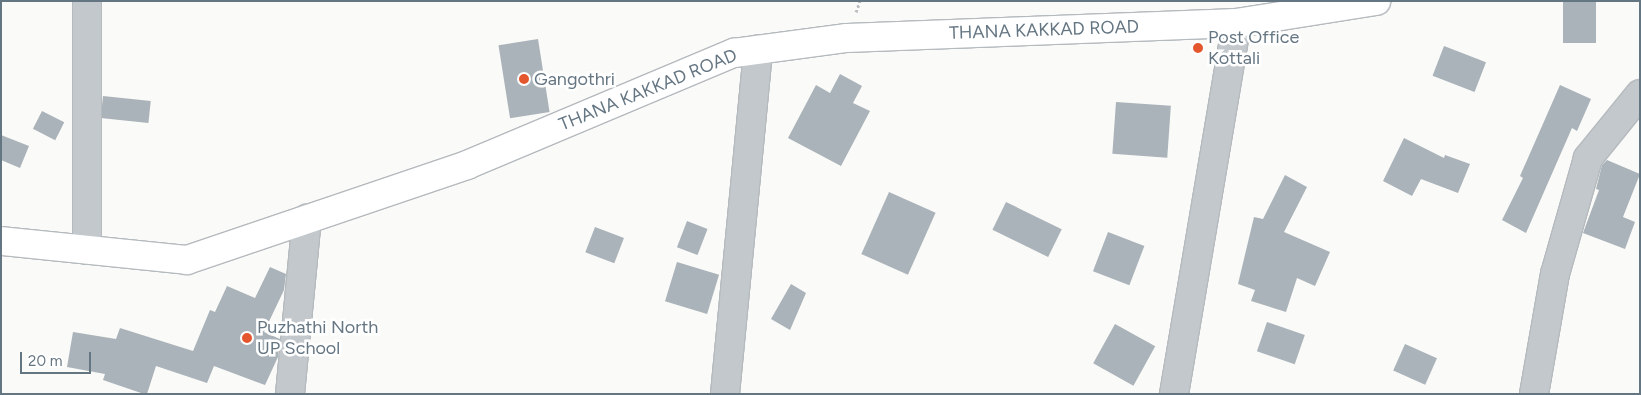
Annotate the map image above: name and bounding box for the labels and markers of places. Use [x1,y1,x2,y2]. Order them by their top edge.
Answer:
place label: Post Office Kottali [1208,27,1299,70]
marker: Post Office Kottali [1192,42,1204,54]
place label: Gangothri [534,68,615,90]
marker: Gangothri [518,73,530,85]
place label: Puzhathi North UP School [257,317,378,359]
marker: Puzhathi North UP School [241,332,253,344]

